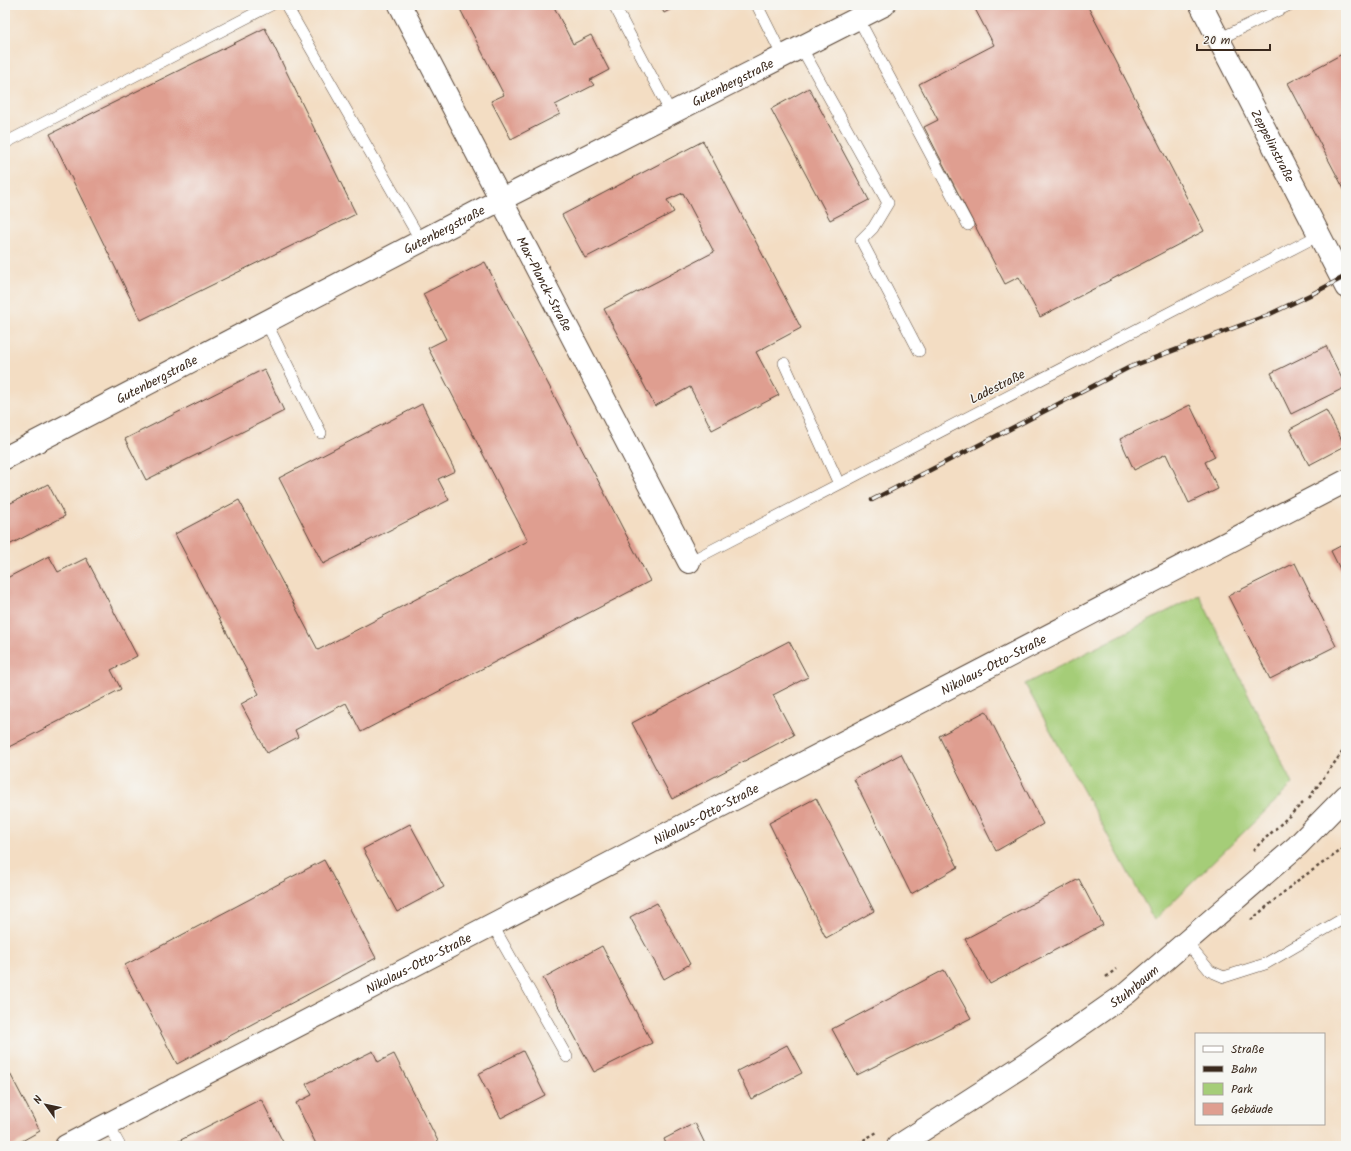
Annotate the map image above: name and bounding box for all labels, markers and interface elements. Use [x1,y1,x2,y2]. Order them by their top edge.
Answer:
scale bar [1197,26,1270,52]
text: 20 m [1203,31,1231,50]
street label: Gutenbergstraße [688,54,778,113]
street label: Zeppelinstraße [1244,106,1300,187]
street label: Gutenbergstraße [400,200,489,261]
street label: Max-Planck-Straße [510,233,577,336]
street label: Gutenbergstraße [113,350,202,410]
street label: Ladestraße [966,364,1029,410]
street label: Nikolaus-Otto-Straße [937,629,1051,702]
street label: Nikolaus-Otto-Straße [650,779,763,851]
street label: Nikolaus-Otto-Straße [362,928,476,1001]
street label: Stuhrbaum [1105,961,1164,1014]
legend [1195,1033,1325,1125]
text: Straße [1231,1040,1265,1059]
text: Bahn [1231,1060,1257,1079]
text: Park [1231,1080,1253,1099]
north arrow [26,1085,66,1125]
text: N [29,1092,48,1108]
text: Gebäude [1231,1100,1273,1119]

